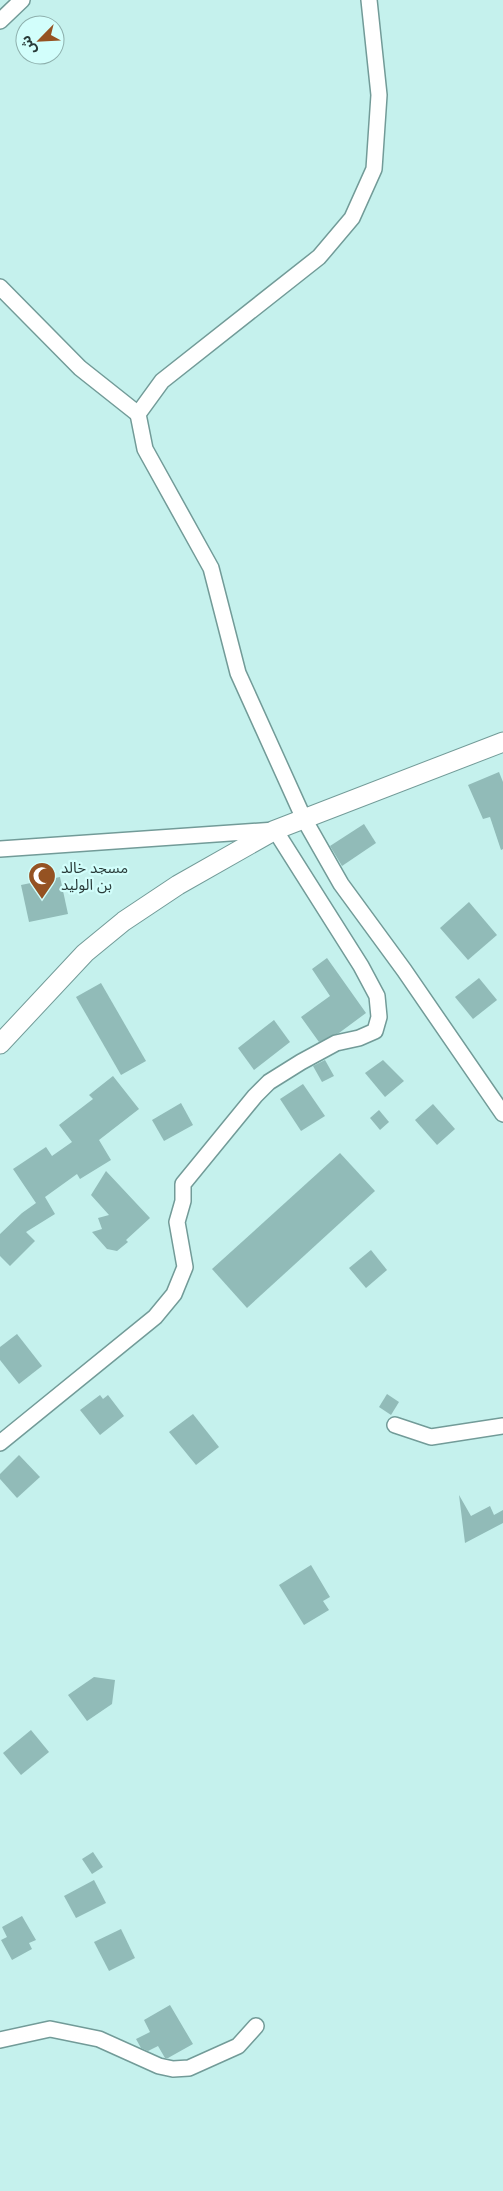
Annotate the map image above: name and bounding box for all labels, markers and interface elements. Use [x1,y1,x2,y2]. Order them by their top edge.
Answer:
north arrow [15,15,65,65]
text: ش [16,33,40,58]
place label: مسجد خالد بن الوليد [61,858,128,894]
mosque icon: مسجد خالد بن الوليد [27,861,57,900]

